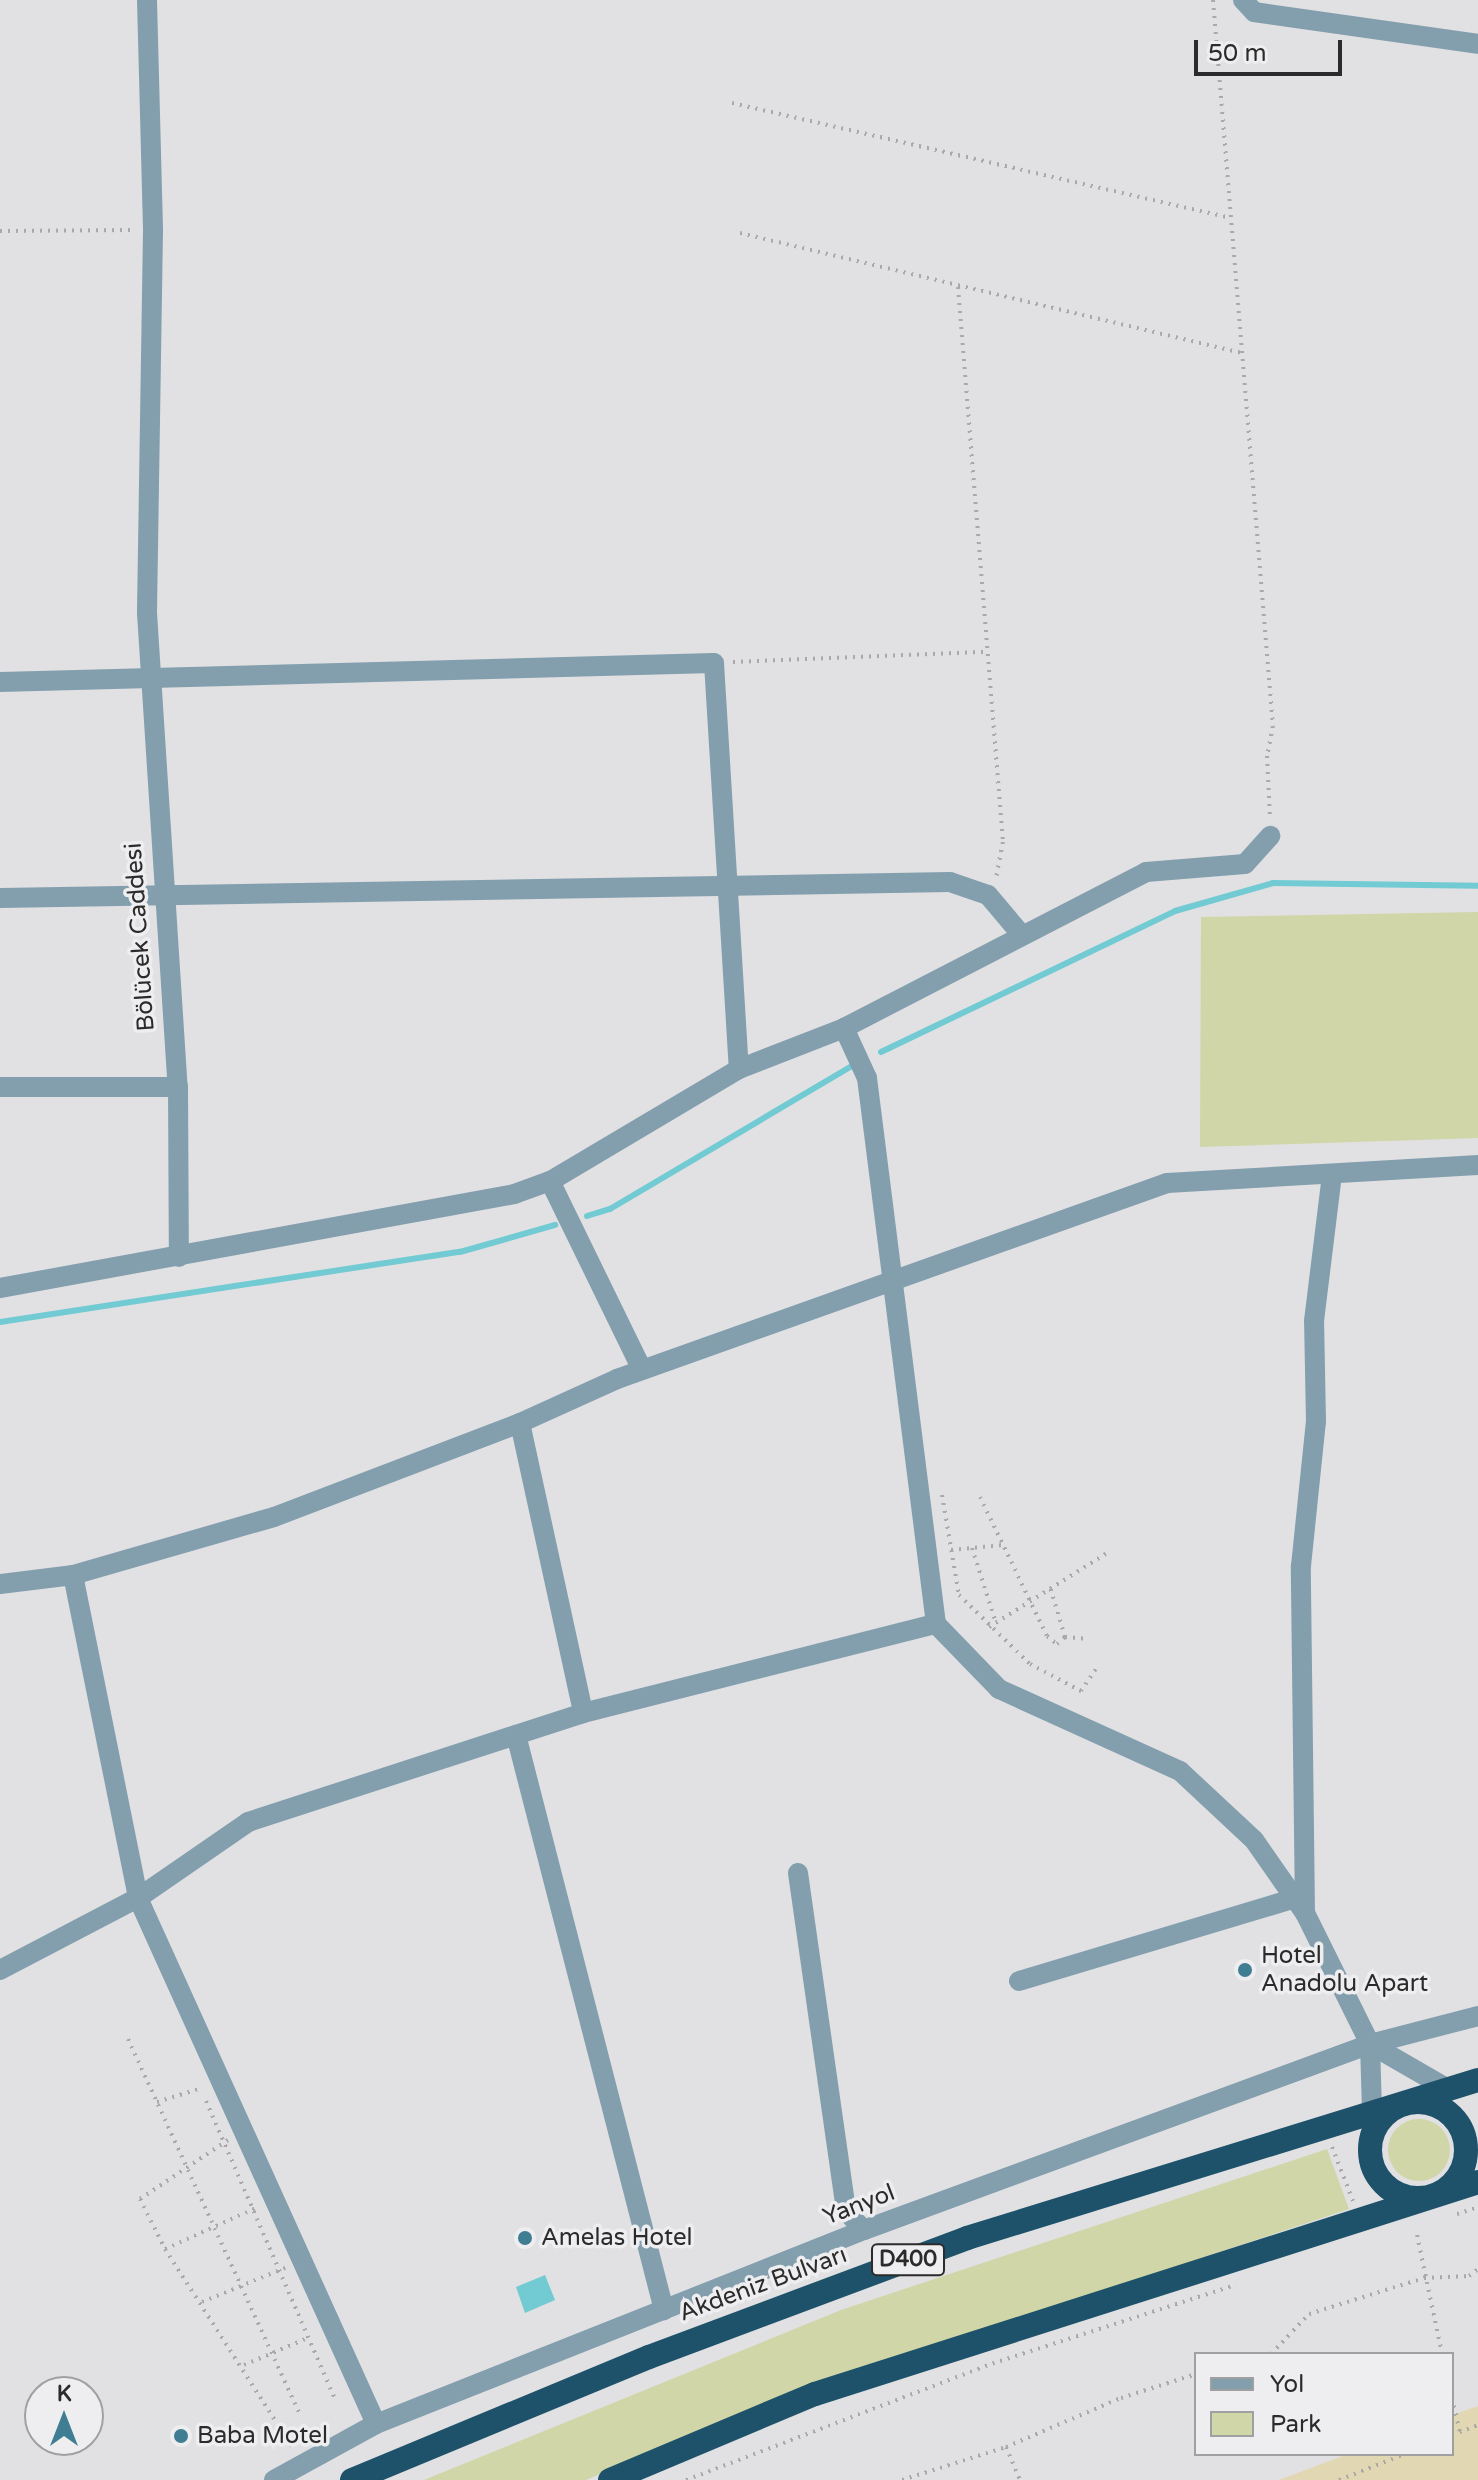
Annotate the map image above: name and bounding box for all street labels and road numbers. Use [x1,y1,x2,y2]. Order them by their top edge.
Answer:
street label: Bölücek Caddesi [119,842,161,1032]
street label: Yanyol [819,2178,899,2232]
street label: Akdeniz Bulvarı [675,2240,851,2328]
road number: D400 [870,2242,946,2278]

